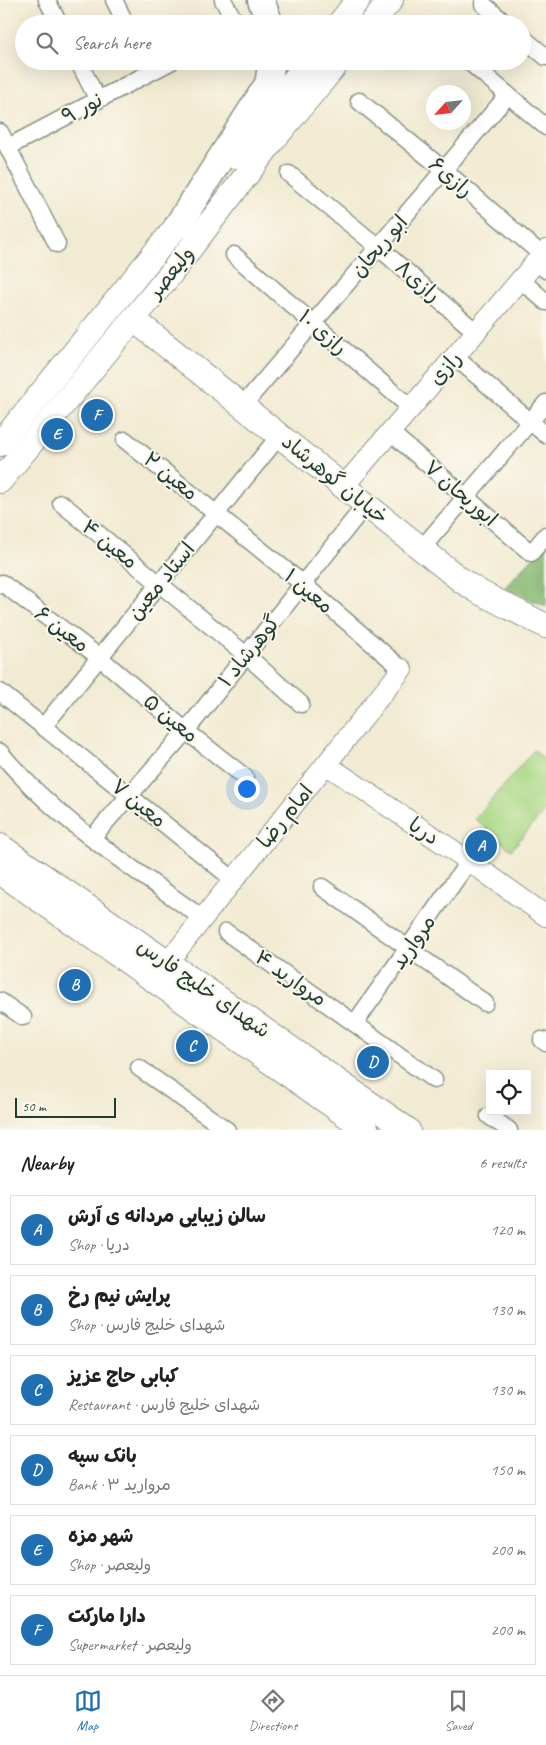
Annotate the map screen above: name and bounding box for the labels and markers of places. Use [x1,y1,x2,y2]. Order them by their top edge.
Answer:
pin: F [81,396,113,434]
pin: E [41,415,73,453]
pin: A [465,827,497,865]
pin: B [59,966,91,1004]
pin: C [176,1027,208,1065]
pin: D [357,1043,389,1081]

